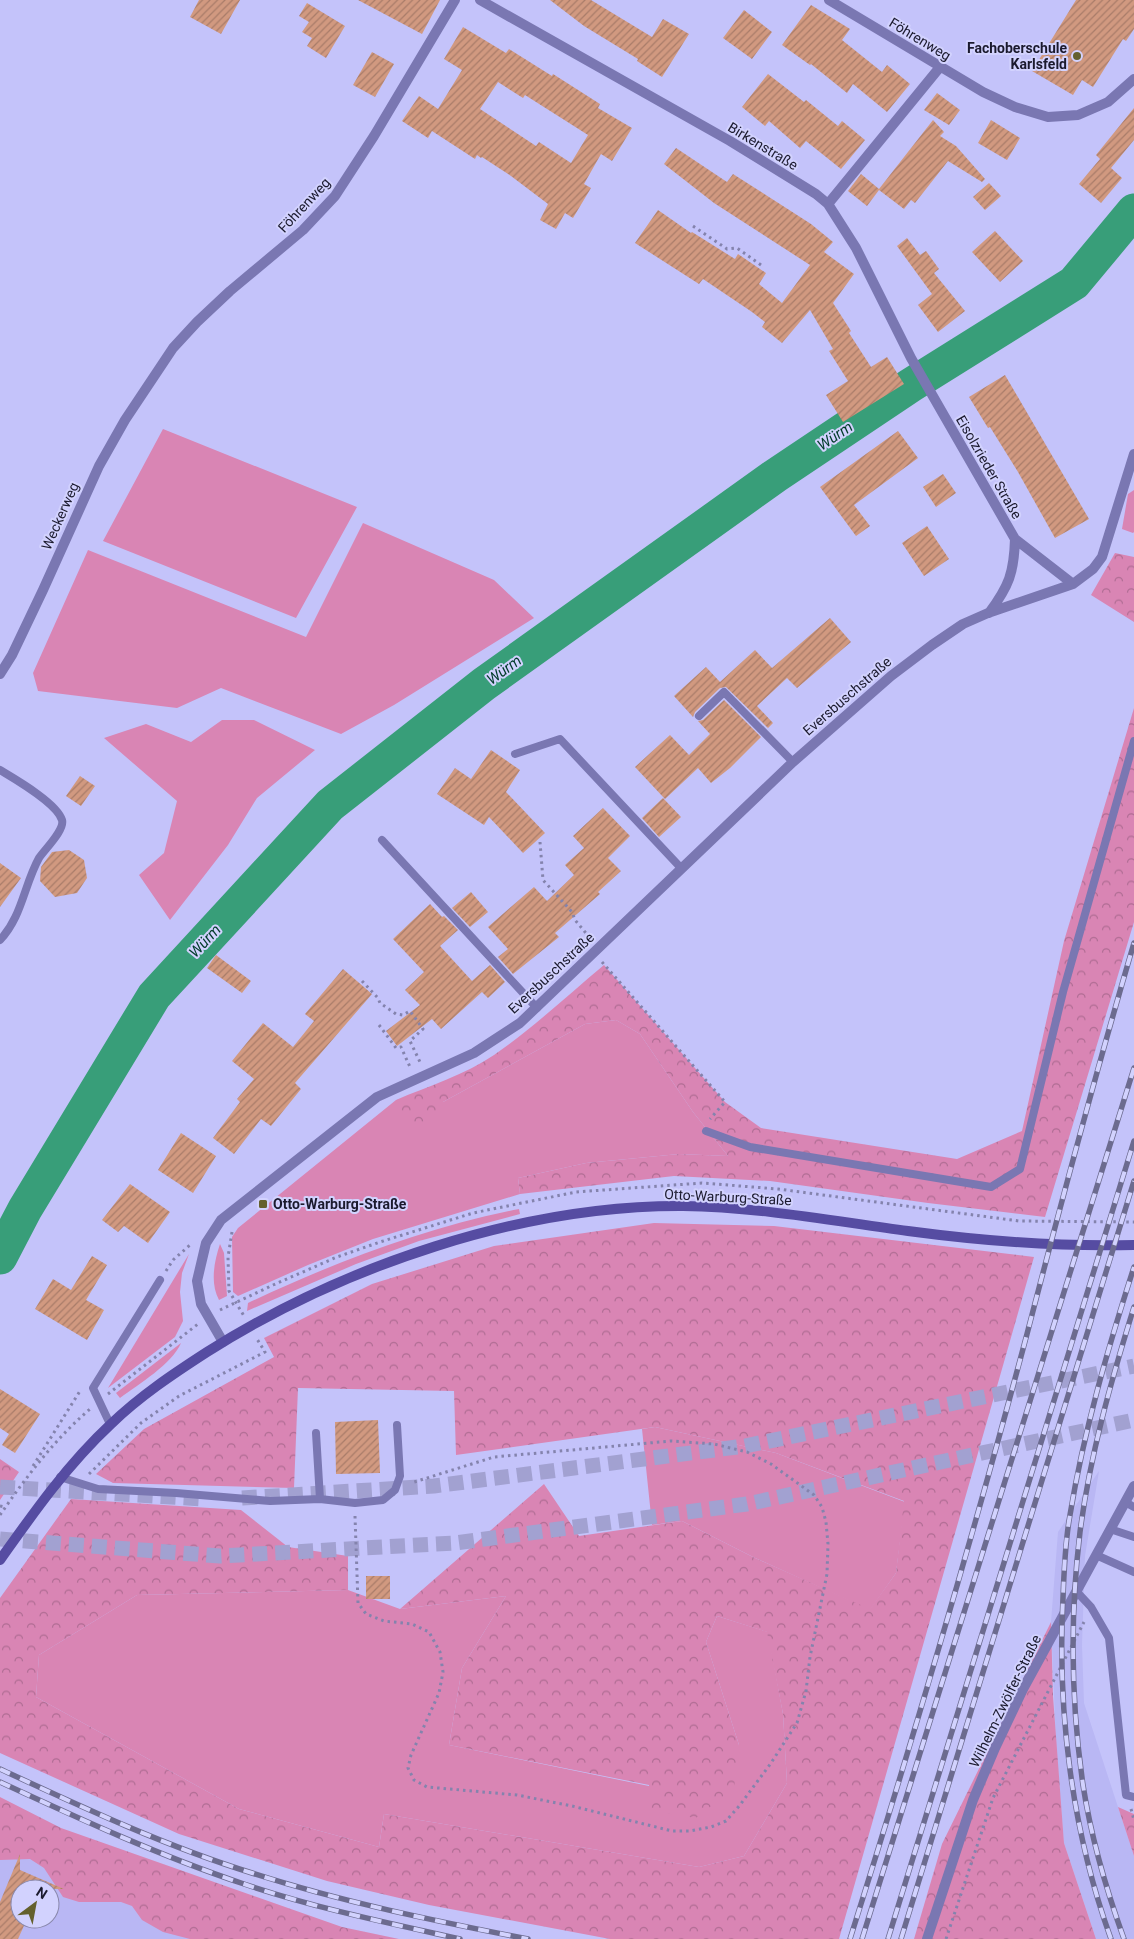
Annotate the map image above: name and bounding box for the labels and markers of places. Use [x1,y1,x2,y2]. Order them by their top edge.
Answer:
place label: Fachoberschule Karlsfeld [967,40,1067,72]
marker: Fachoberschule Karlsfeld [1071,50,1083,62]
place label: Otto-Warburg-Straße [273,1196,407,1212]
marker: Otto-Warburg-Straße [257,1198,269,1210]

